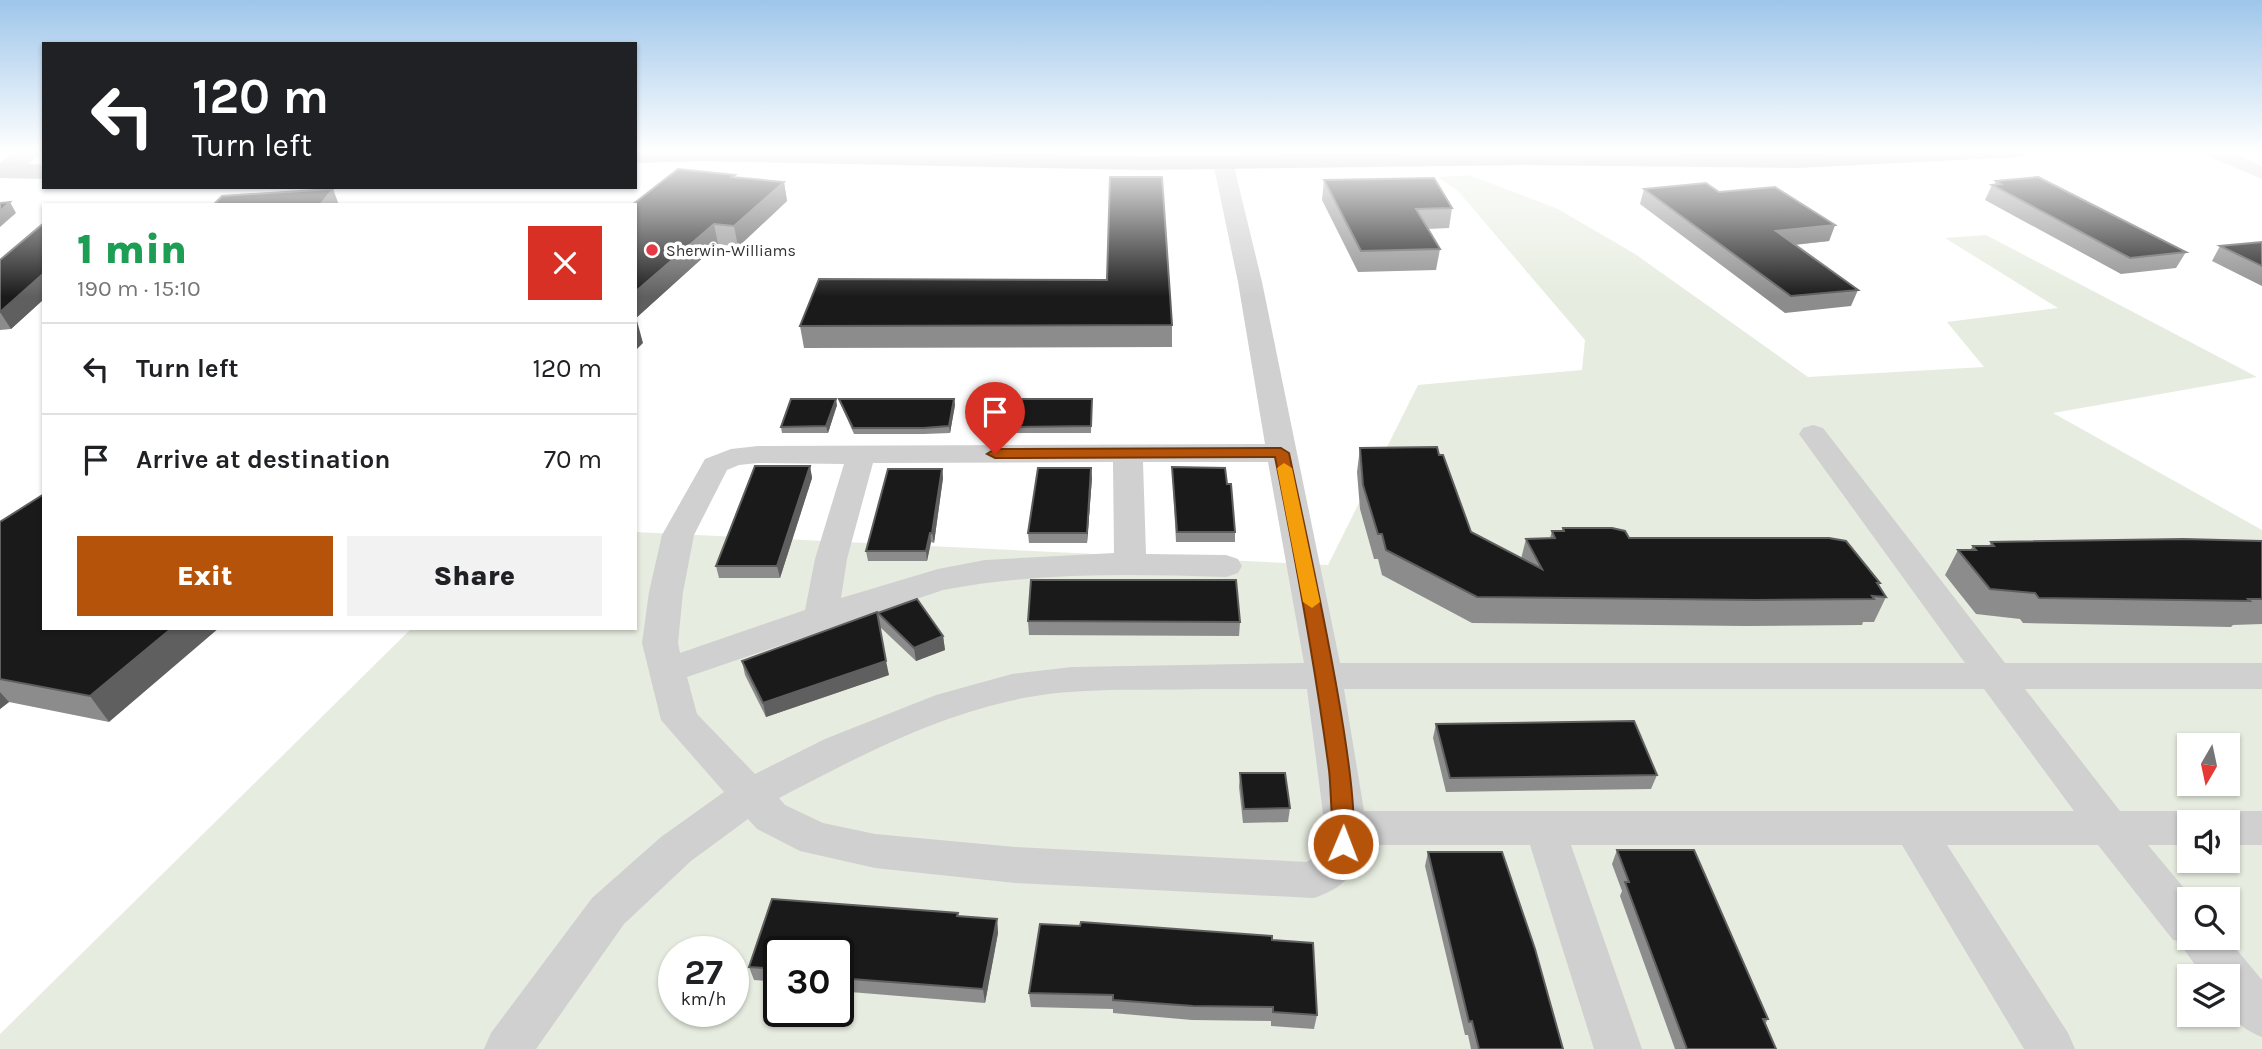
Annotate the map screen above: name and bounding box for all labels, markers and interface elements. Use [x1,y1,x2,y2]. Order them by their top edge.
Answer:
text: 120 m [192,68,329,125]
icon: left [77,70,168,161]
text: Turn left [192,127,312,164]
text: 1 min [77,224,187,274]
button: close [528,226,602,300]
place label: Sherwin-Williams [666,241,796,260]
marker: Sherwin-Williams [644,242,660,258]
text: 190 m · 15:10 [77,275,201,302]
icon: left [77,350,115,388]
text: Turn left [136,353,238,384]
text: 120 m [532,353,602,384]
pin [965,382,1025,454]
icon: arrive [976,393,1014,431]
icon: arrive [77,441,115,479]
text: Arrive at destination [136,444,390,475]
text: 70 m [544,444,602,475]
button: Exit [77,536,333,616]
button: Share [347,536,602,616]
north arrow [2177,733,2240,796]
map controls [2177,733,2240,1027]
position arrow [1306,807,1380,881]
button: sound [2177,810,2240,873]
button: search [2177,887,2240,950]
speed limit sign: 30 [763,936,854,1027]
text: 27 [684,952,723,993]
button: layers [2177,964,2240,1027]
text: km/h [681,988,726,1010]

